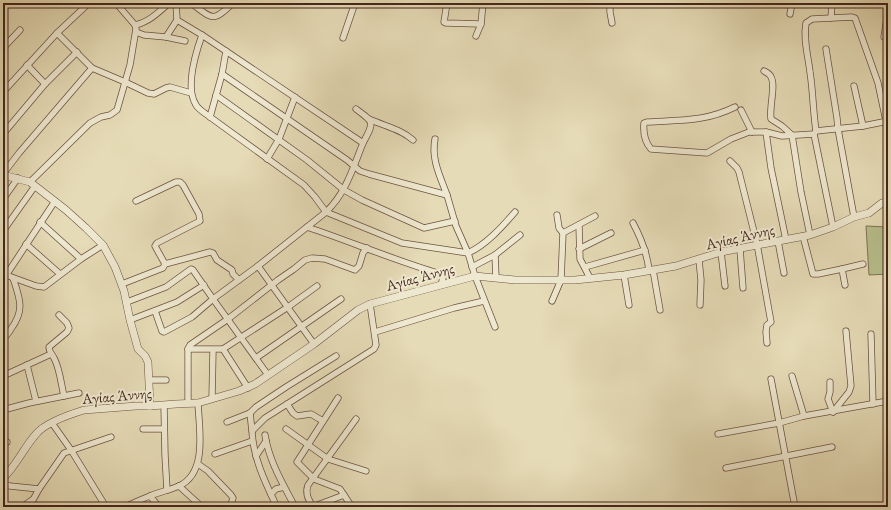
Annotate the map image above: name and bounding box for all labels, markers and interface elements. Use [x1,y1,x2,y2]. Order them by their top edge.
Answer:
street label: Αγίας Άννης [703,219,776,254]
street label: Αγίας Άννης [383,258,456,295]
street label: Αγίας Άννης [80,383,153,408]

